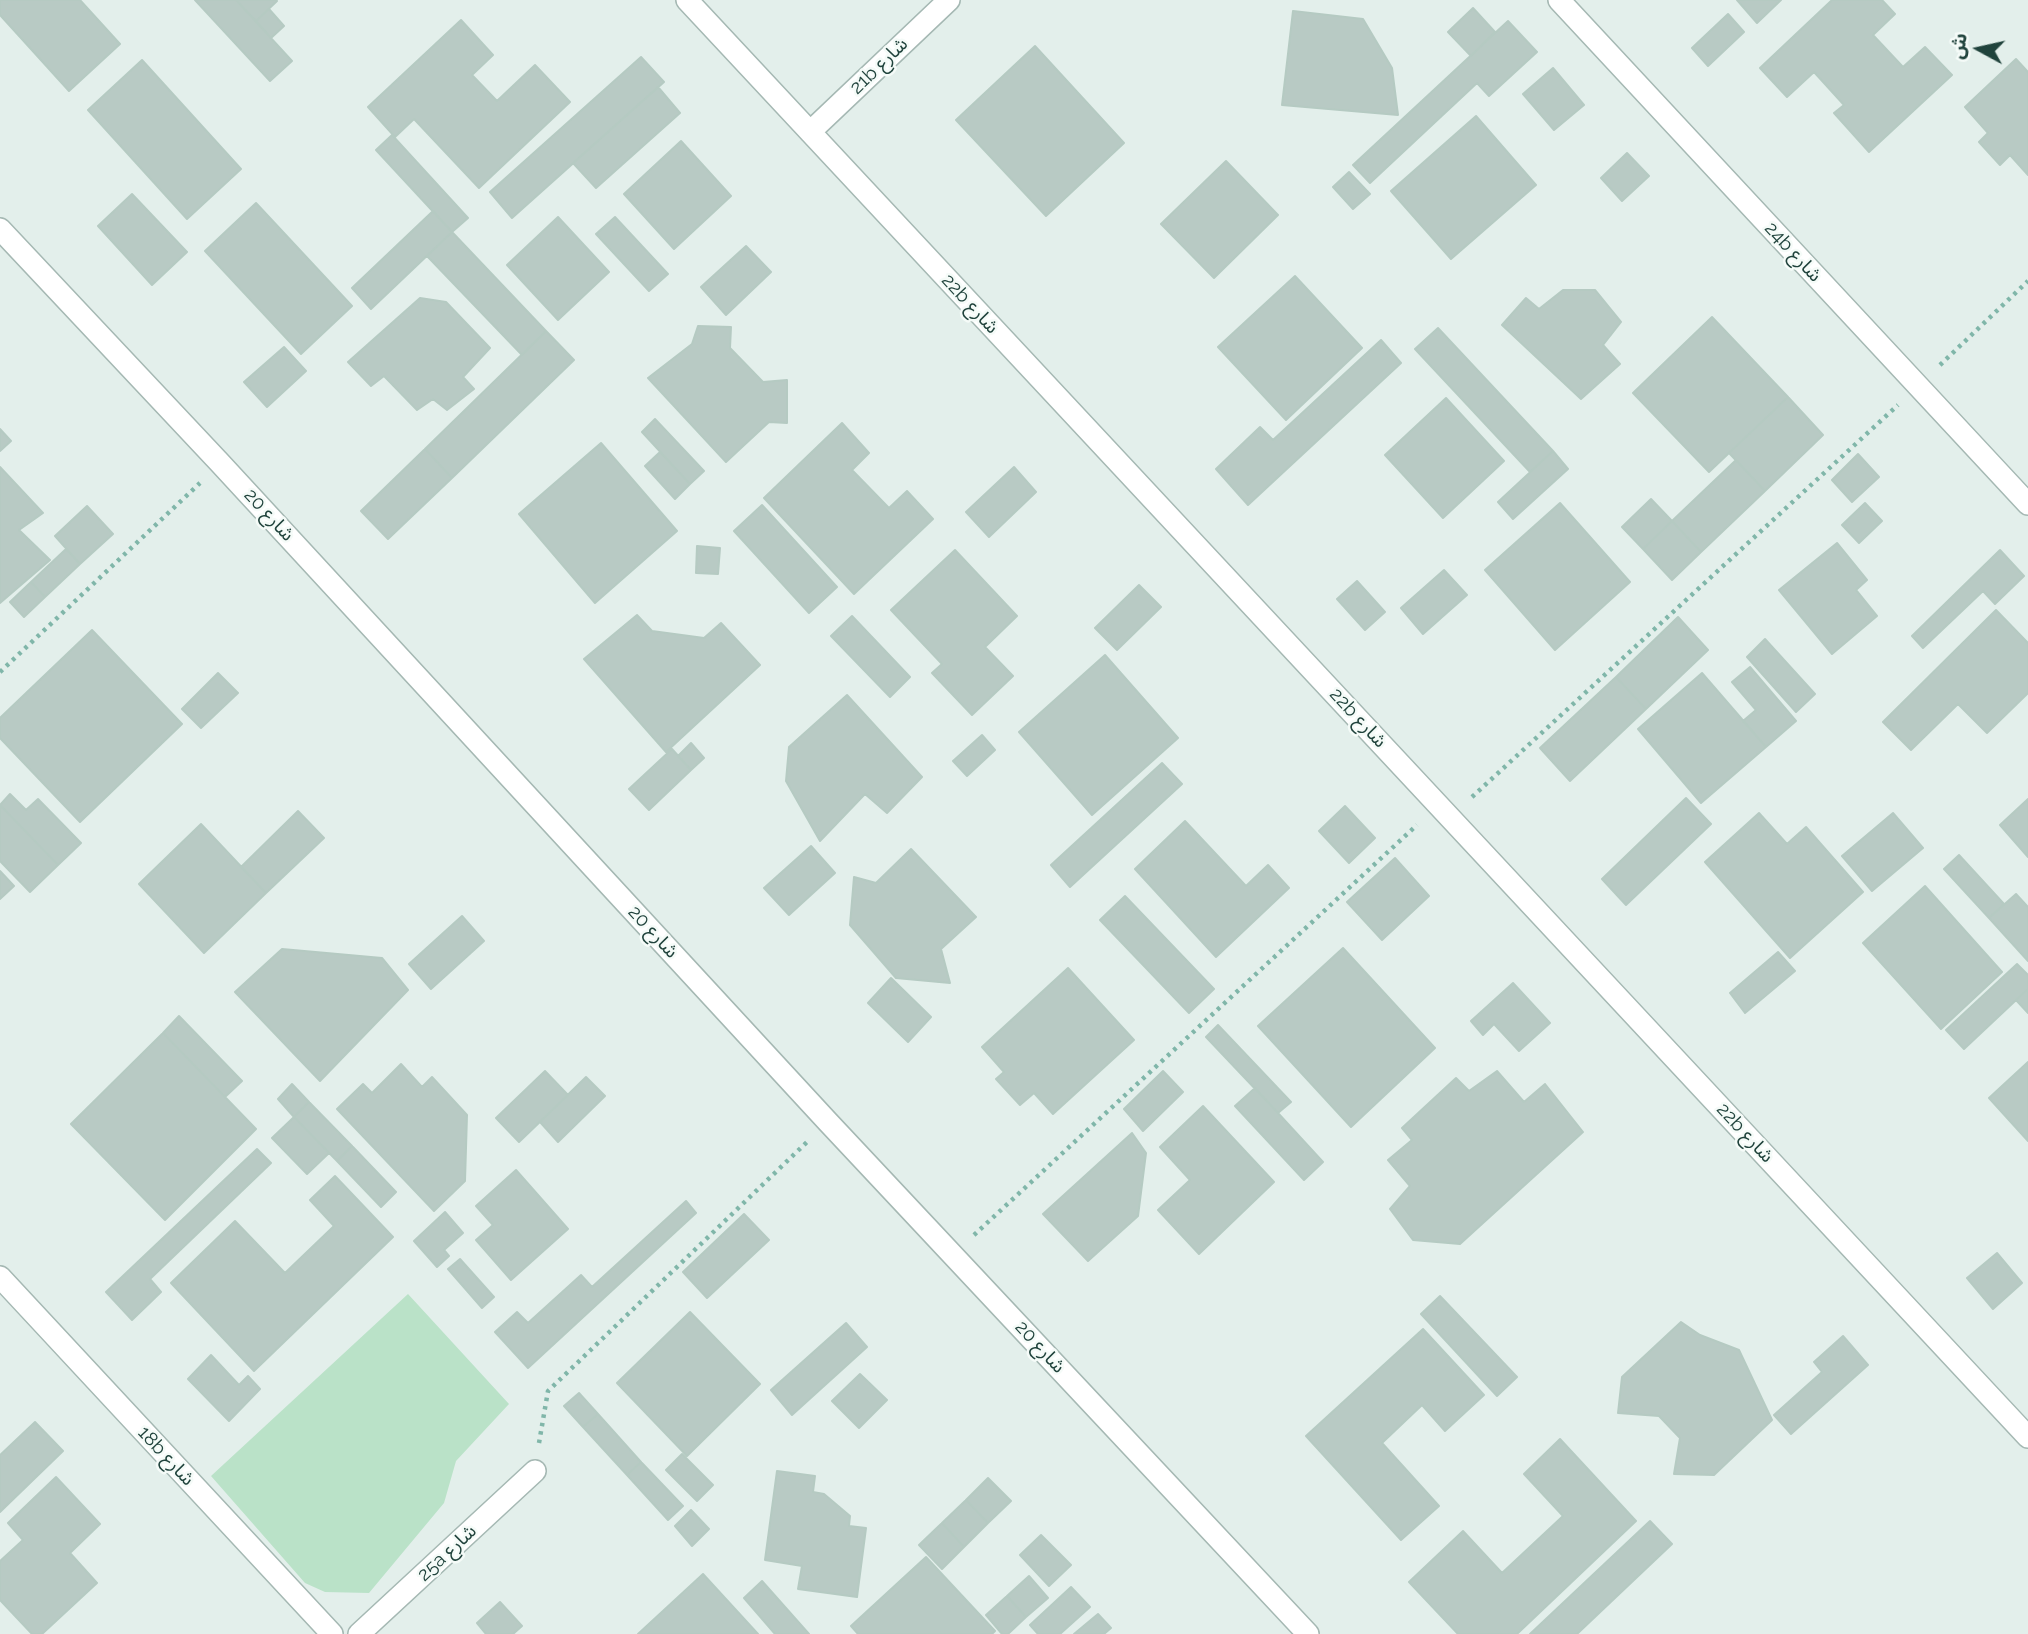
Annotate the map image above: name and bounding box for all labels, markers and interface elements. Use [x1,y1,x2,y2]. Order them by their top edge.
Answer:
north arrow [1944,14,2014,84]
text: ش [1946,32,1971,60]
street label: 21b شارع [845,33,913,99]
street label: 24b شارع [1759,217,1827,287]
street label: 22b شارع [937,269,1003,339]
street label: شارع 20 [239,484,299,546]
street label: 22b شارع [1325,683,1391,753]
street label: شارع 20 [623,901,683,963]
street label: 22b شارع [1712,1098,1778,1168]
street label: شارع 20 [1010,1316,1070,1378]
street label: 18b شارع [133,1422,199,1490]
street label: 25a شارع [413,1520,481,1586]

